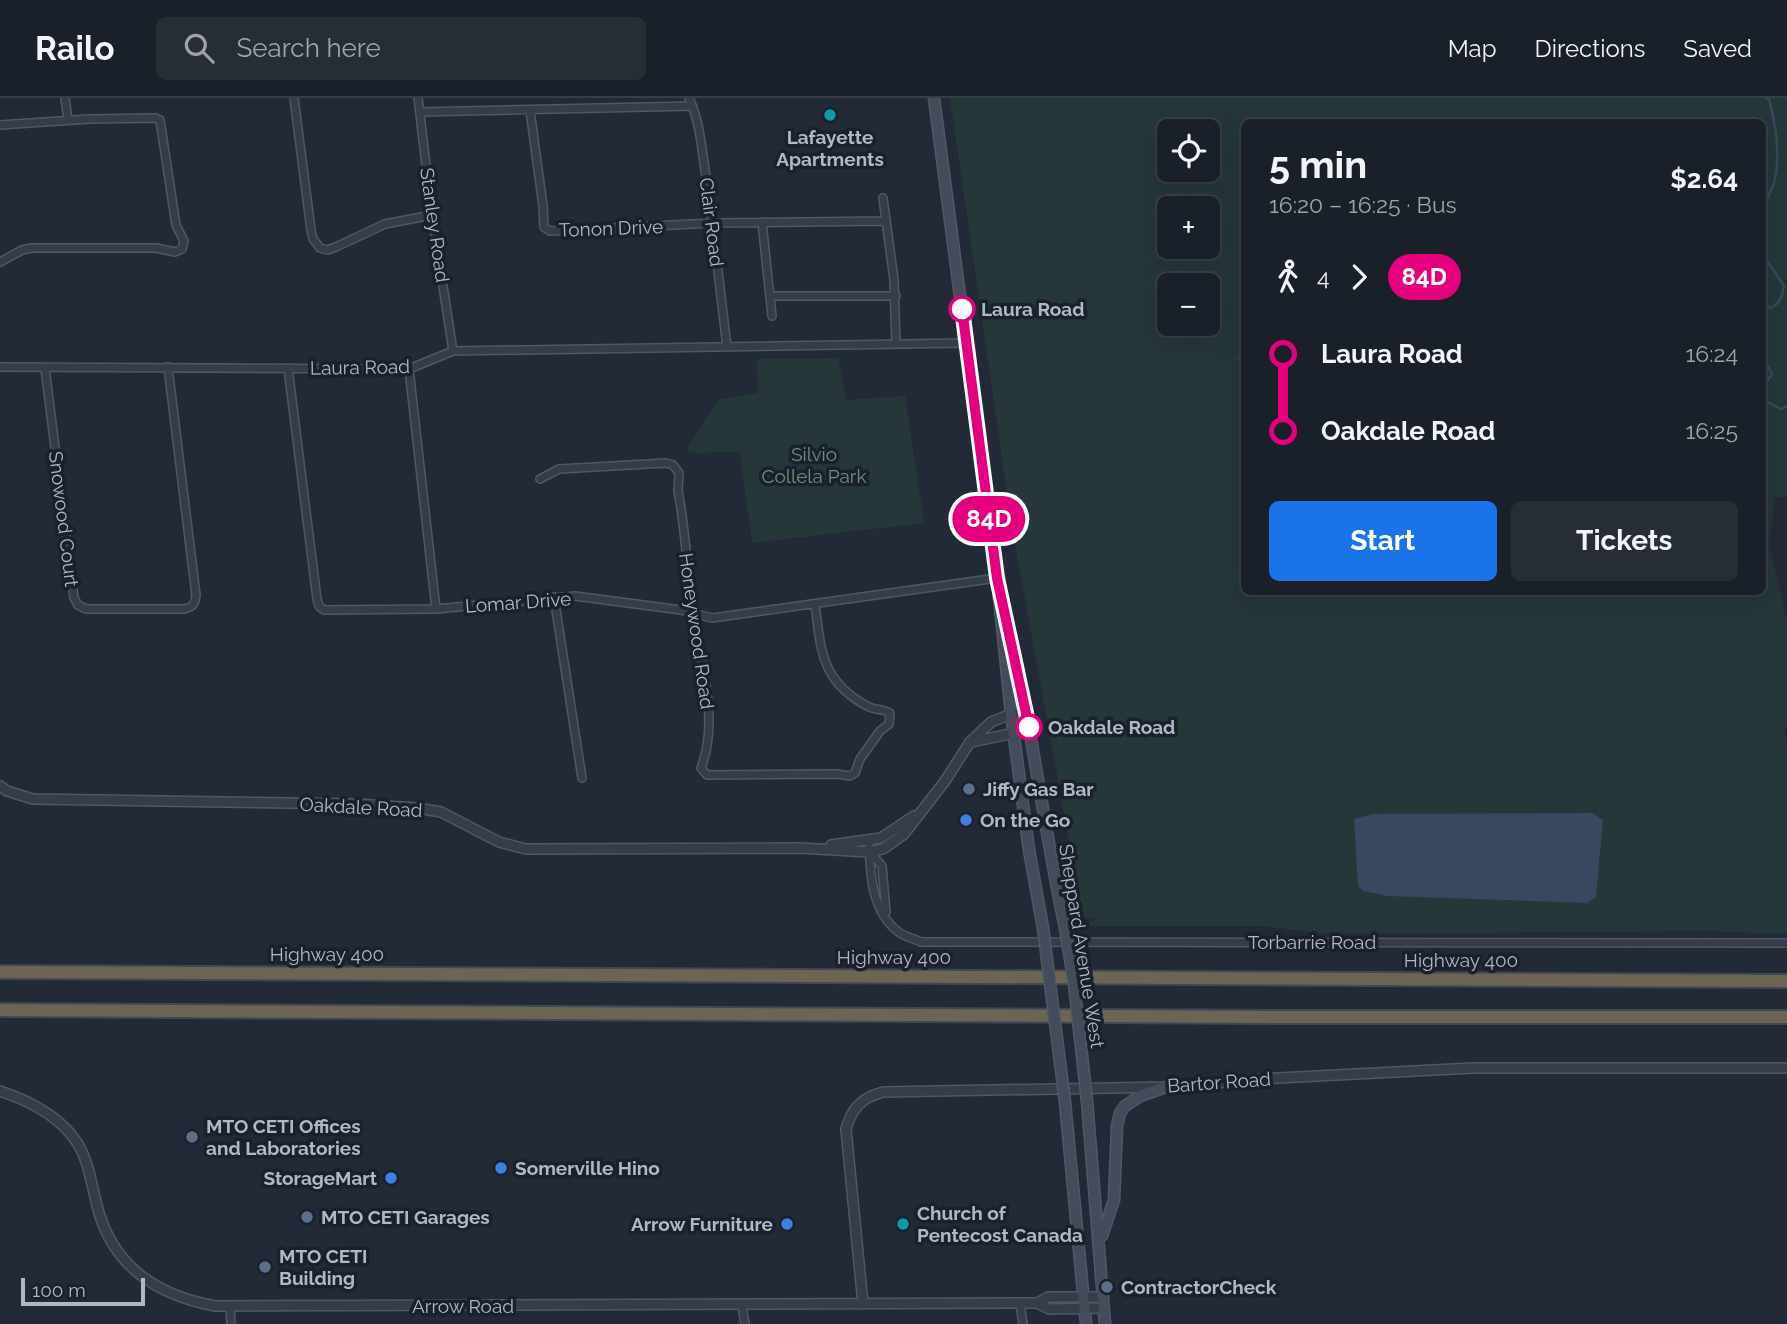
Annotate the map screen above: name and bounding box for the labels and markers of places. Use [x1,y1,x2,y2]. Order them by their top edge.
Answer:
marker: Lafayette Apartments [822,107,838,123]
place label: Lafayette Apartments [776,126,884,170]
marker: Laura Road [949,296,975,322]
place label: Laura Road [981,298,1084,320]
marker: Oakdale Road [1016,714,1042,740]
place label: Oakdale Road [1048,716,1175,738]
place label: Jiffy Gas Bar [983,778,1094,800]
marker: Jiffy Gas Bar [961,781,977,797]
place label: On the Go [980,809,1070,831]
marker: On the Go [958,812,974,828]
place label: MTO CETI Offices and Laboratories [206,1115,361,1159]
marker: MTO CETI Offices and Laboratories [184,1129,200,1145]
place label: Somerville Hino [515,1157,660,1179]
marker: Somerville Hino [493,1160,509,1176]
place label: StorageMart [264,1167,378,1189]
marker: StorageMart [383,1170,399,1186]
place label: Church of Pentecost Canada [917,1202,1083,1246]
place label: MTO CETI Garages [321,1206,490,1228]
marker: MTO CETI Garages [299,1209,315,1225]
place label: Arrow Furniture [631,1213,773,1235]
marker: Arrow Furniture [779,1216,795,1232]
marker: Church of Pentecost Canada [895,1216,911,1232]
place label: MTO CETI Building [279,1245,367,1289]
marker: MTO CETI Building [257,1259,273,1275]
place label: ContractorCheck [1121,1276,1277,1298]
marker: ContractorCheck [1099,1279,1115,1295]

